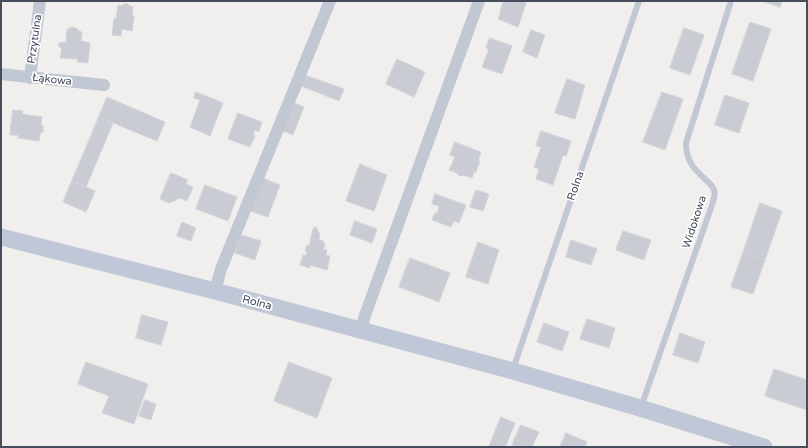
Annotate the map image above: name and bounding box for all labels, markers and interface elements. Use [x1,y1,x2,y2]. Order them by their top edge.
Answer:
street label: Przytulna [25,13,45,65]
street label: Łąkowa [32,71,72,89]
street label: Rolna [565,170,587,202]
street label: Widokowa [680,194,710,250]
street label: Rolna [241,293,273,313]

